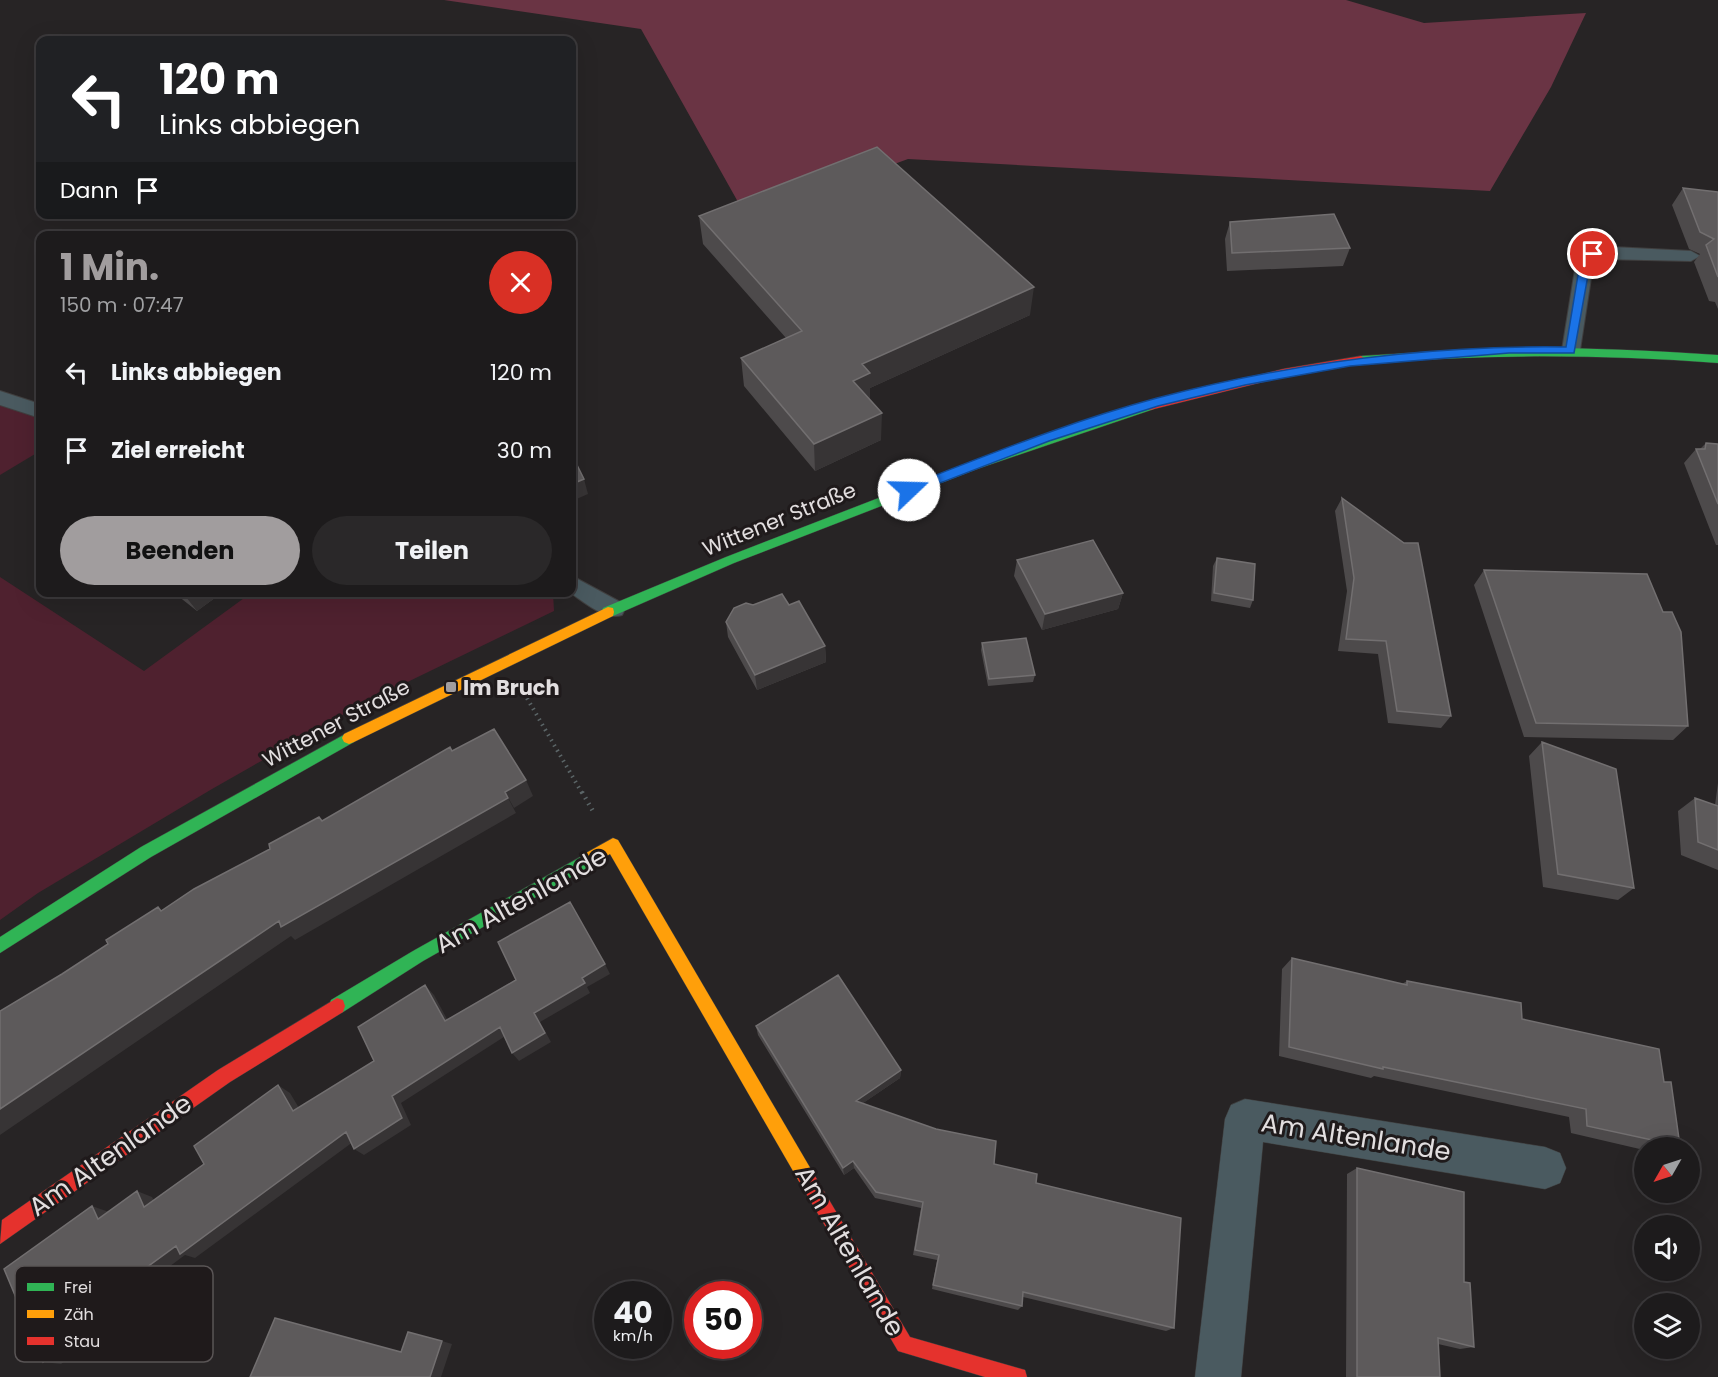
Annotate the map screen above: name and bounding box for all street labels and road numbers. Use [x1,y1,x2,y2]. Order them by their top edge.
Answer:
street label: Wittener Straße [698,475,860,563]
street label: Wittener Straße [257,672,415,774]
street label: Am Altenlande [428,838,614,962]
street label: Am Altenlande [21,1085,199,1225]
street label: Am Altenlande [1259,1104,1453,1170]
street label: Am Altenlande [786,1159,914,1343]

